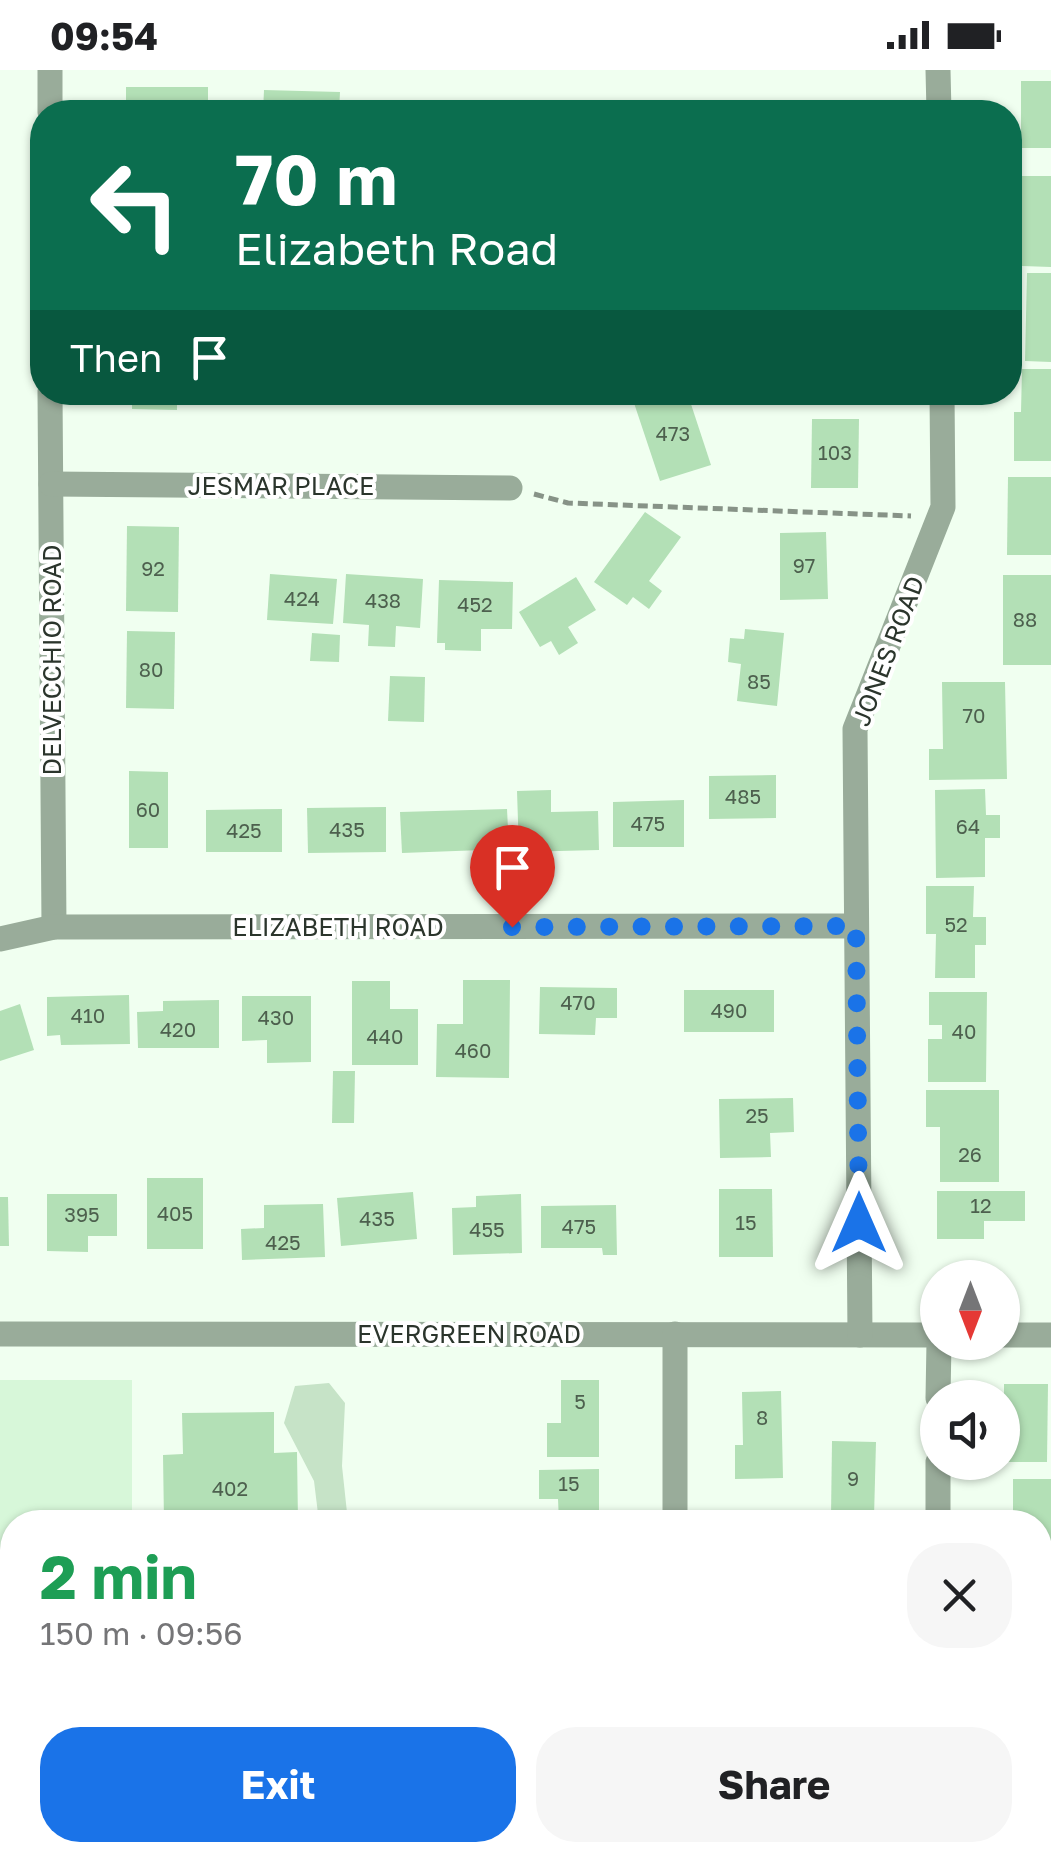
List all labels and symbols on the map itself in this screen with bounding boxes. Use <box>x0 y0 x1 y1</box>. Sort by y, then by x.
house number: 473 <box>656 421 690 445</box>
house number: 103 <box>818 440 852 464</box>
street label: JESMAR PLACE <box>188 470 374 501</box>
street label: DELVECCHIO ROAD <box>36 544 67 776</box>
house number: 97 <box>793 553 815 577</box>
house number: 92 <box>141 556 165 580</box>
street label: JONES ROAD <box>845 571 930 730</box>
house number: 424 <box>284 586 320 610</box>
house number: 438 <box>365 588 401 612</box>
house number: 452 <box>457 592 493 616</box>
house number: 88 <box>1013 607 1037 631</box>
house number: 80 <box>139 657 163 681</box>
house number: 85 <box>747 669 771 693</box>
house number: 70 <box>963 703 986 727</box>
house number: 485 <box>725 784 761 808</box>
house number: 60 <box>136 797 160 821</box>
house number: 475 <box>631 811 665 835</box>
house number: 64 <box>956 814 980 838</box>
house number: 435 <box>329 817 365 841</box>
house number: 425 <box>226 818 262 842</box>
pin <box>470 825 555 928</box>
street label: ELIZABETH ROAD <box>232 911 444 942</box>
house number: 52 <box>944 912 968 936</box>
house number: 470 <box>560 990 596 1014</box>
house number: 490 <box>711 998 747 1022</box>
house number: 410 <box>71 1003 105 1027</box>
house number: 430 <box>258 1005 294 1029</box>
house number: 420 <box>160 1017 196 1041</box>
house number: 40 <box>952 1019 976 1043</box>
house number: 440 <box>367 1024 403 1048</box>
house number: 460 <box>455 1038 491 1062</box>
house number: 25 <box>745 1103 769 1127</box>
house number: 26 <box>958 1142 982 1166</box>
position arrow <box>807 1171 911 1275</box>
house number: 12 <box>970 1193 992 1217</box>
house number: 405 <box>157 1201 193 1225</box>
house number: 395 <box>64 1202 100 1226</box>
house number: 435 <box>359 1206 395 1230</box>
house number: 15 <box>735 1210 757 1234</box>
house number: 475 <box>562 1214 596 1238</box>
house number: 455 <box>469 1217 505 1241</box>
house number: 425 <box>265 1230 301 1254</box>
north arrow <box>920 1260 1020 1360</box>
street label: EVERGREEN ROAD <box>357 1318 581 1349</box>
house number: 5 <box>574 1389 586 1413</box>
house number: 8 <box>756 1405 768 1429</box>
house number: 9 <box>847 1466 859 1490</box>
house number: 15 <box>558 1471 580 1495</box>
house number: 402 <box>212 1476 248 1500</box>

